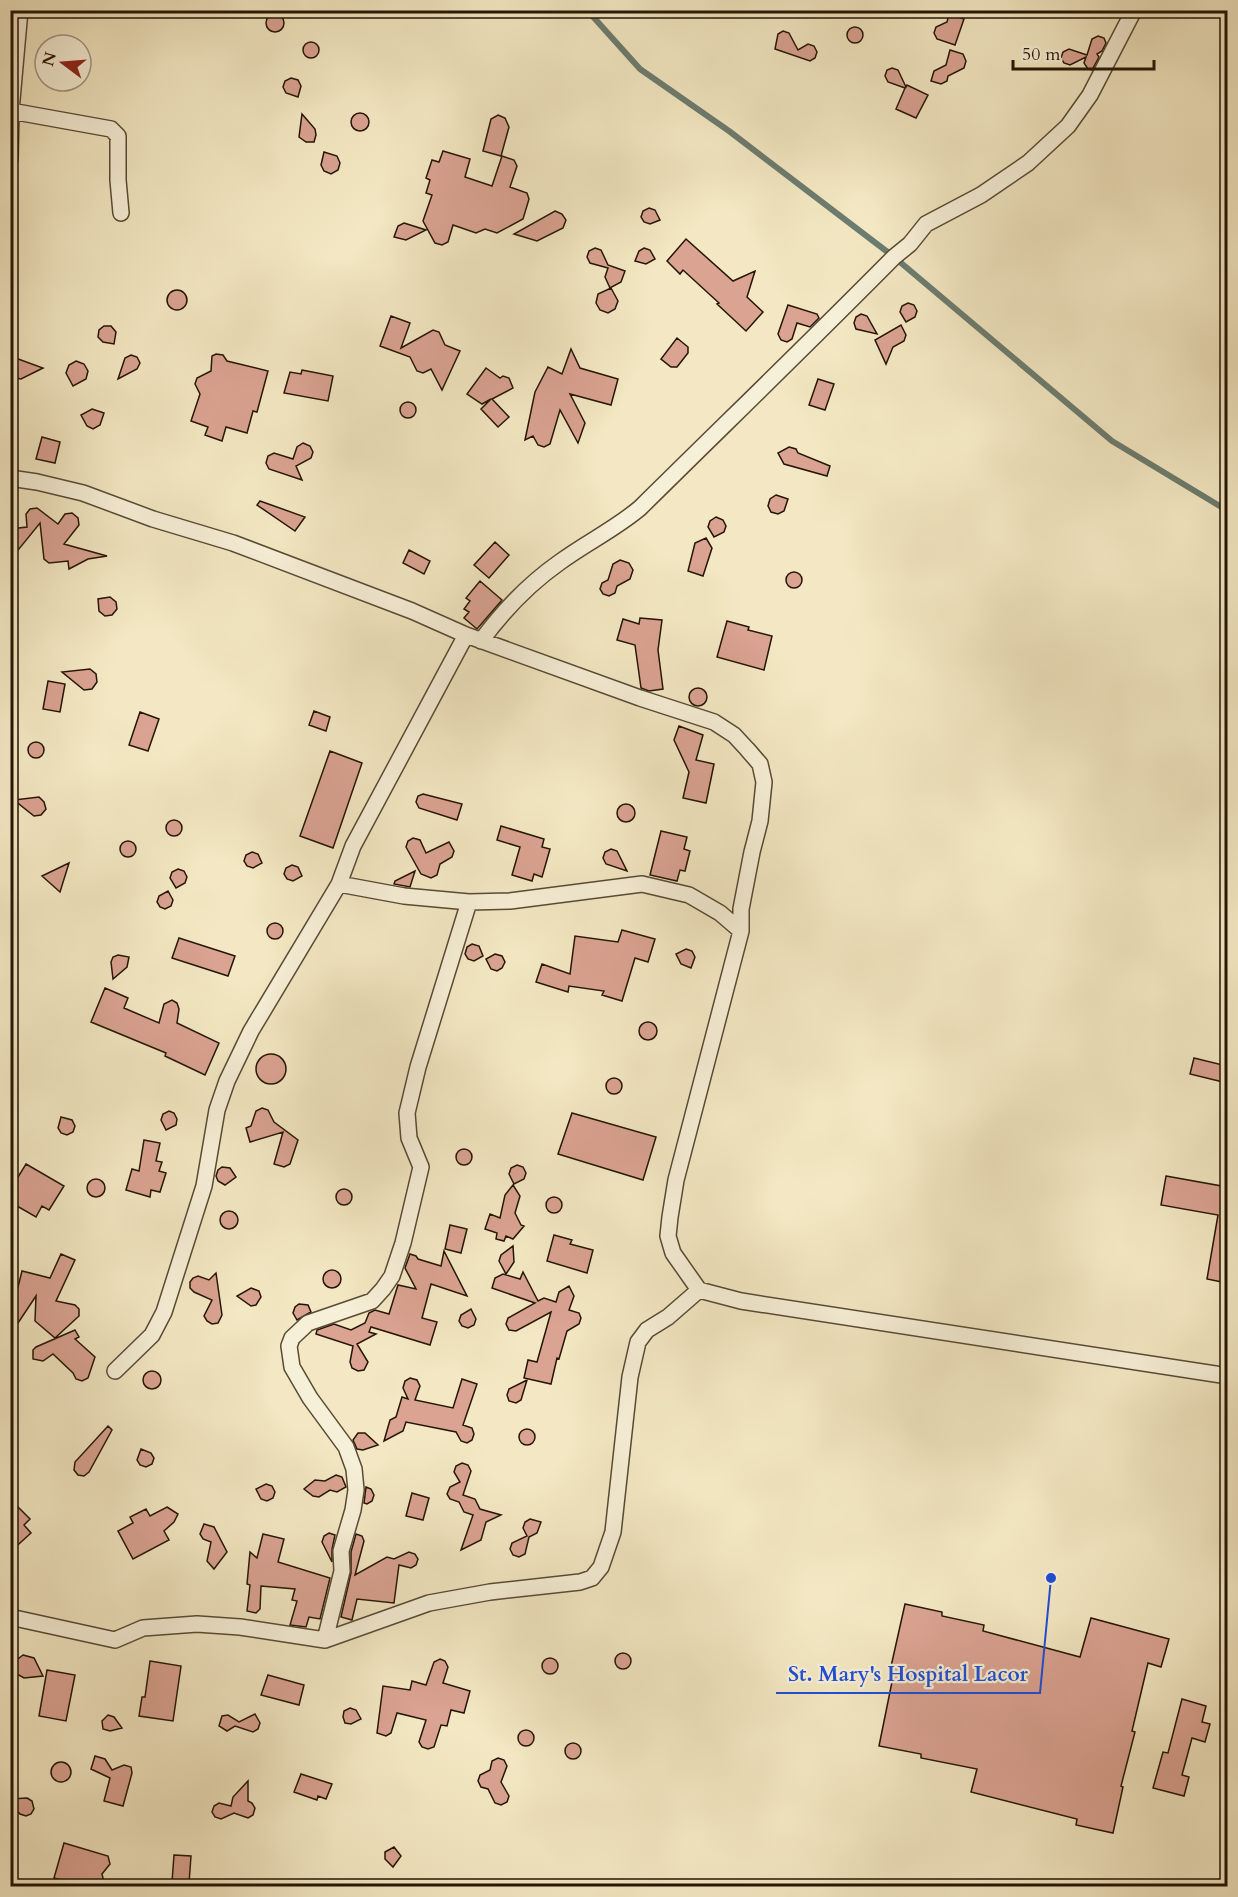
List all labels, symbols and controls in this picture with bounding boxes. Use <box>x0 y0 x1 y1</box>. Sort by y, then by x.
north arrow <box>33 33 93 93</box>
scale bar <box>1013 33 1154 71</box>
text: 50 m <box>1022 42 1061 67</box>
text: N <box>37 49 62 69</box>
callout: St. Mary's Hospital Lacor <box>776 1654 1040 1693</box>
text: St. Mary's Hospital Lacor <box>788 1660 1029 1689</box>

